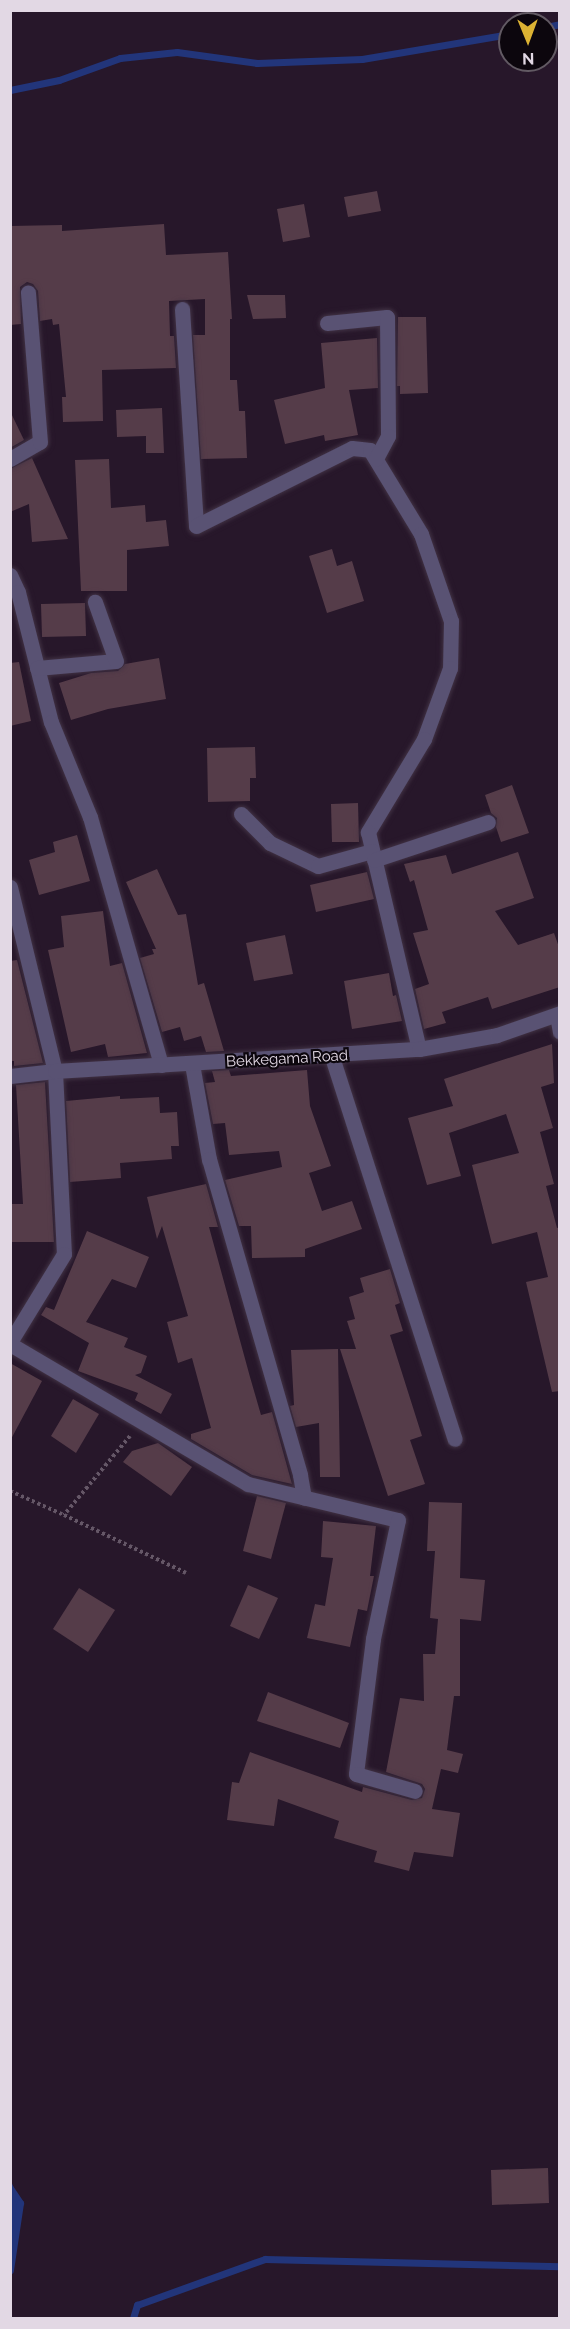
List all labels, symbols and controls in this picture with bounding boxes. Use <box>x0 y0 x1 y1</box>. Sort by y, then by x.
north arrow <box>498 12 558 72</box>
text: N <box>522 49 535 68</box>
street label: Bekkegama Road <box>225 1047 349 1071</box>

